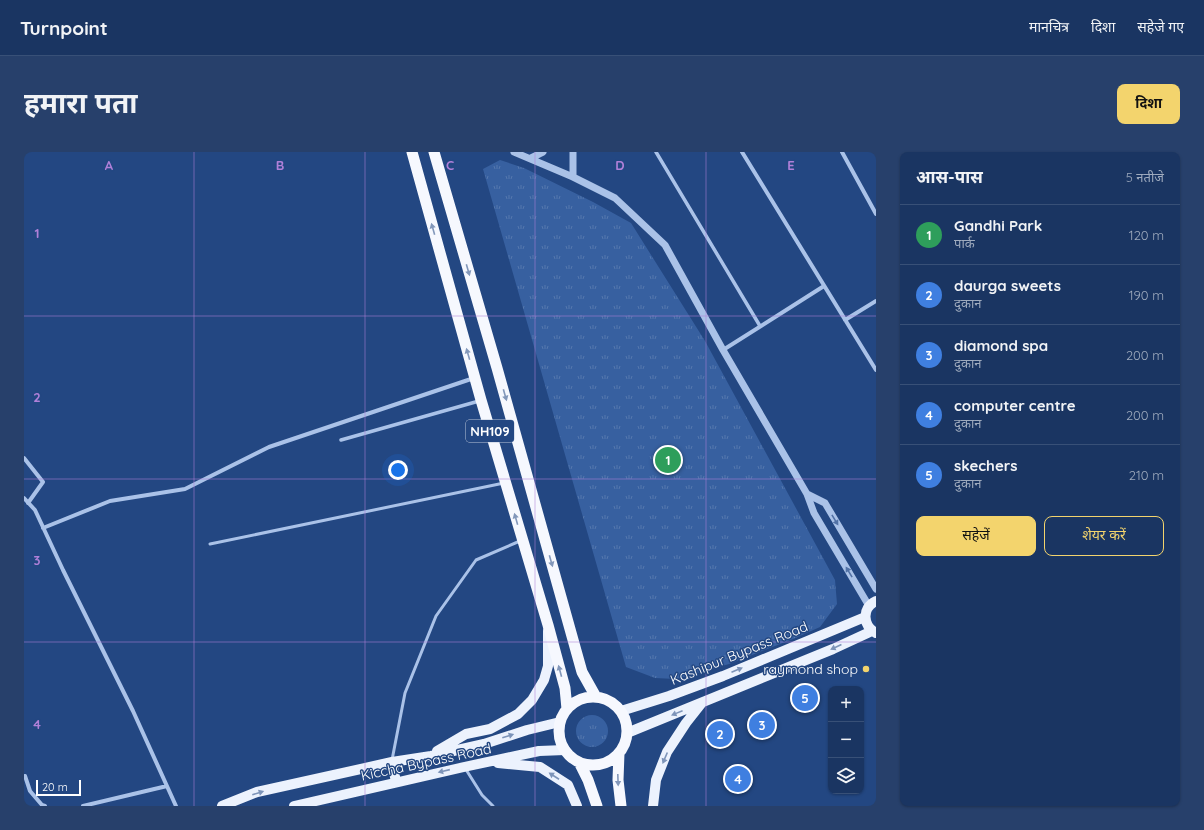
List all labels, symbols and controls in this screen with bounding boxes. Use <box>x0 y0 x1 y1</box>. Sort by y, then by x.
text: Turnpoint <box>20 16 108 40</box>
text: मानचित्र <box>1029 18 1069 36</box>
text: दिशा <box>1091 18 1115 36</box>
text: सहेजे गए <box>1137 18 1184 36</box>
button: दिशा <box>1117 84 1180 124</box>
text: हमारा पता <box>24 85 138 120</box>
text: A <box>105 157 114 173</box>
text: B <box>276 157 284 173</box>
text: C <box>446 157 454 173</box>
text: D <box>615 157 625 173</box>
text: E <box>787 157 795 173</box>
text: आस-पास <box>916 166 983 187</box>
text: 5 नतीजे <box>1126 169 1164 185</box>
text: Gandhi Park <box>954 216 1042 235</box>
one-way arrow <box>430 223 436 235</box>
text: 1 <box>34 225 40 241</box>
text: 1 <box>926 227 932 243</box>
text: 120 m <box>1129 227 1164 243</box>
text: पार्क <box>954 235 975 251</box>
one-way arrow <box>465 264 471 276</box>
text: daurga sweets <box>954 276 1061 295</box>
text: 2 <box>925 287 933 303</box>
text: 190 m <box>1129 287 1164 303</box>
text: दुकान <box>954 295 981 311</box>
text: diamond spa <box>954 336 1048 355</box>
text: 3 <box>926 347 932 363</box>
text: 200 m <box>1126 347 1164 363</box>
one-way arrow <box>465 348 471 360</box>
text: दुकान <box>954 355 981 371</box>
text: 2 <box>33 389 41 405</box>
one-way arrow <box>502 389 508 401</box>
text: computer centre <box>954 396 1076 415</box>
text: 4 <box>925 407 933 423</box>
text: 200 m <box>1126 407 1164 423</box>
text: दुकान <box>954 415 981 431</box>
road number: NH109 <box>466 420 514 442</box>
pin: 1 <box>655 445 681 475</box>
text: skechers <box>954 456 1017 475</box>
your location <box>388 460 408 480</box>
text: 5 <box>925 467 933 483</box>
text: 210 m <box>1129 467 1164 483</box>
text: दुकान <box>954 475 981 491</box>
one-way arrow <box>513 513 519 525</box>
one-way arrow <box>831 514 838 526</box>
button: सहेजें <box>916 516 1036 556</box>
button: शेयर करें <box>1044 516 1164 556</box>
text: 3 <box>34 552 41 568</box>
one-way arrow <box>548 555 554 567</box>
one-way arrow <box>845 567 853 577</box>
street label: Kashipur Bypass Road <box>668 617 810 689</box>
one-way arrow <box>831 644 842 650</box>
place label: raymond shop <box>763 660 858 678</box>
marker: raymond shop <box>861 664 871 674</box>
one-way arrow <box>557 665 563 677</box>
one-way arrow <box>731 667 743 673</box>
pin: 5 <box>792 683 818 713</box>
map controls <box>828 686 864 794</box>
button: + <box>828 686 864 722</box>
one-way arrow <box>671 710 683 716</box>
pin: 3 <box>749 710 775 740</box>
text: 4 <box>33 716 41 732</box>
pin: 2 <box>707 719 733 749</box>
button: − <box>828 722 864 758</box>
one-way arrow <box>502 733 514 739</box>
street label: Kiccha Bypass Road <box>359 739 493 785</box>
one-way arrow <box>662 752 668 763</box>
button: layers <box>828 758 864 794</box>
pin: 4 <box>725 764 751 794</box>
one-way arrow <box>438 769 450 775</box>
one-way arrow <box>549 772 559 780</box>
one-way arrow <box>615 774 621 787</box>
scale bar <box>36 778 81 797</box>
text: 20 m <box>42 780 68 794</box>
one-way arrow <box>252 790 264 796</box>

